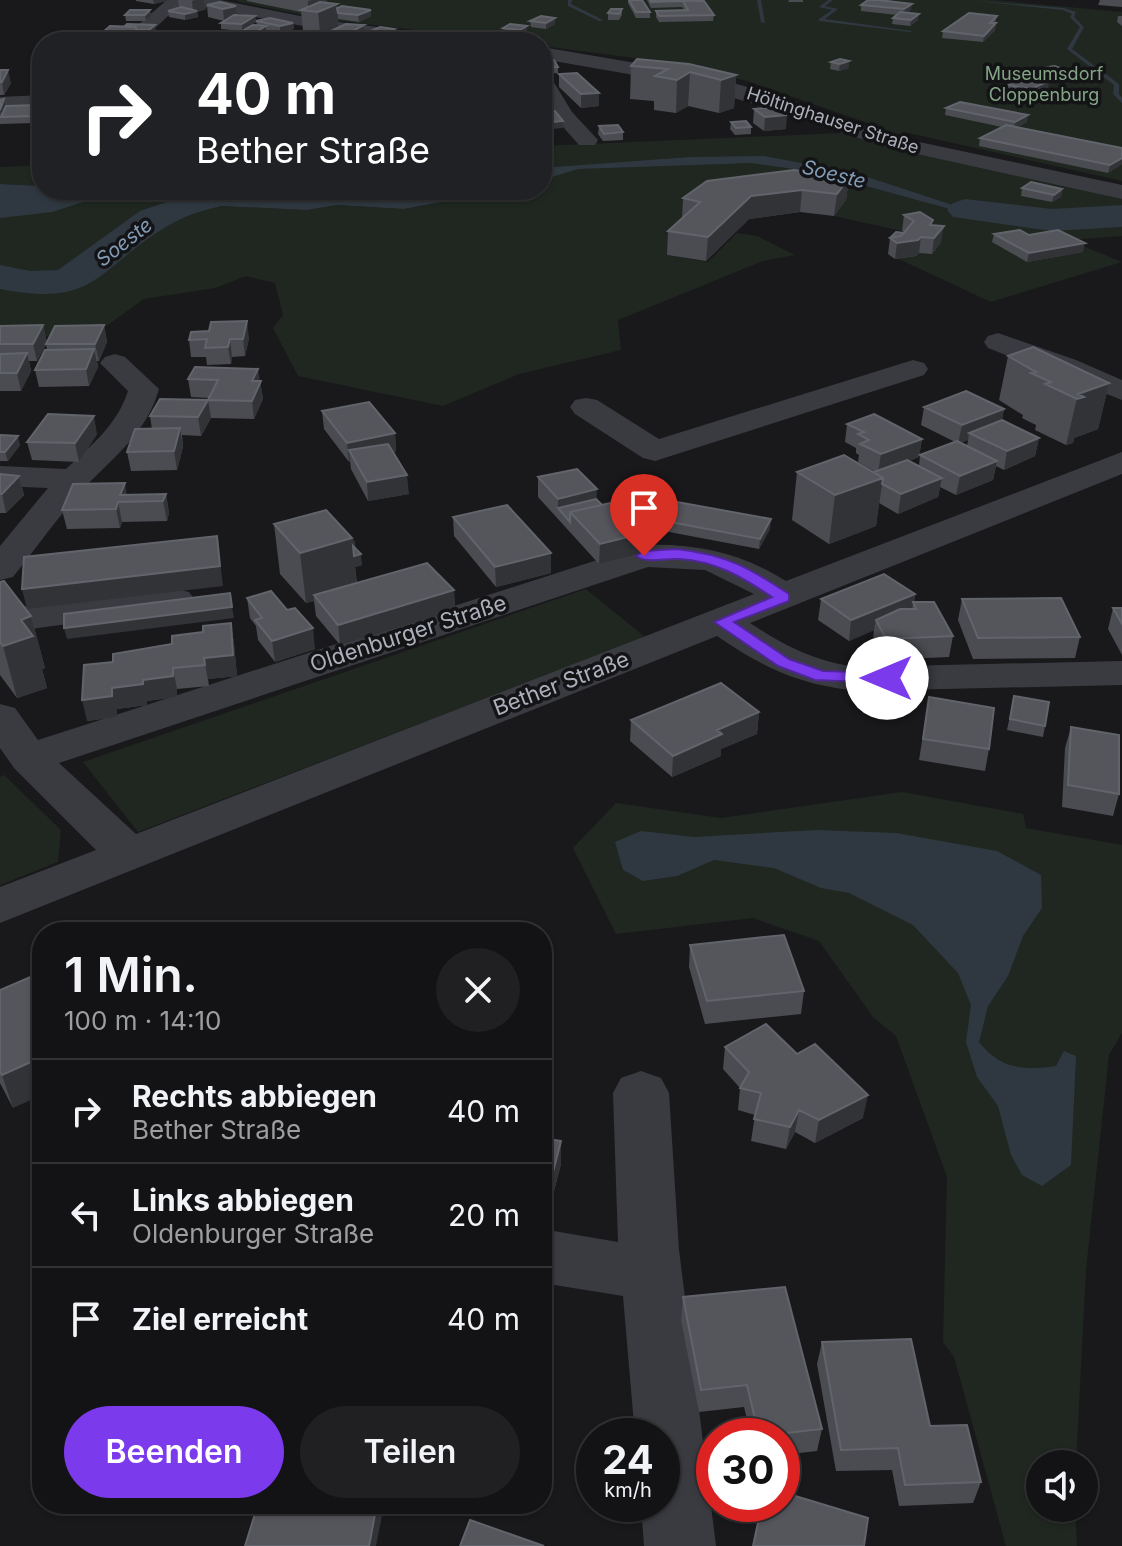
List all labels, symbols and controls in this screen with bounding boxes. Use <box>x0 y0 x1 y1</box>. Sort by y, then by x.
text: 40 m <box>196 60 336 128</box>
park label: Museumsdorf Cloppenburg <box>985 63 1104 105</box>
icon: right <box>64 64 168 168</box>
street label: Höltinghauser Straße <box>744 82 922 158</box>
text: Bether Straße <box>196 128 430 172</box>
water label: Soeste <box>800 155 868 193</box>
water label: Soeste <box>91 213 157 271</box>
pin <box>610 474 678 556</box>
icon: arrive <box>622 486 666 530</box>
street label: Oldenburger Straße <box>307 589 509 677</box>
position arrow <box>845 636 929 720</box>
street label: Bether Straße <box>490 645 632 721</box>
text: 1 Min. <box>64 945 198 1004</box>
button: close <box>436 948 520 1032</box>
text: 100 m · 14:10 <box>64 1005 221 1036</box>
text: Rechts abbiegen <box>132 1078 377 1114</box>
icon: right <box>64 1089 108 1133</box>
text: 40 m <box>447 1093 520 1129</box>
text: Bether Straße <box>132 1114 301 1145</box>
text: Links abbiegen <box>132 1182 354 1218</box>
icon: left <box>64 1193 108 1237</box>
text: 20 m <box>448 1197 520 1233</box>
text: Oldenburger Straße <box>132 1218 374 1249</box>
icon: arrive <box>64 1297 108 1341</box>
text: Ziel erreicht <box>132 1301 308 1337</box>
text: 40 m <box>447 1301 520 1337</box>
button: Beenden <box>64 1406 284 1498</box>
button: Teilen <box>300 1406 520 1498</box>
speed limit sign: 30 <box>696 1418 800 1522</box>
text: 24 <box>602 1435 654 1484</box>
map controls <box>1026 1450 1098 1522</box>
button: sound <box>1026 1450 1098 1522</box>
text: km/h <box>604 1478 652 1502</box>

